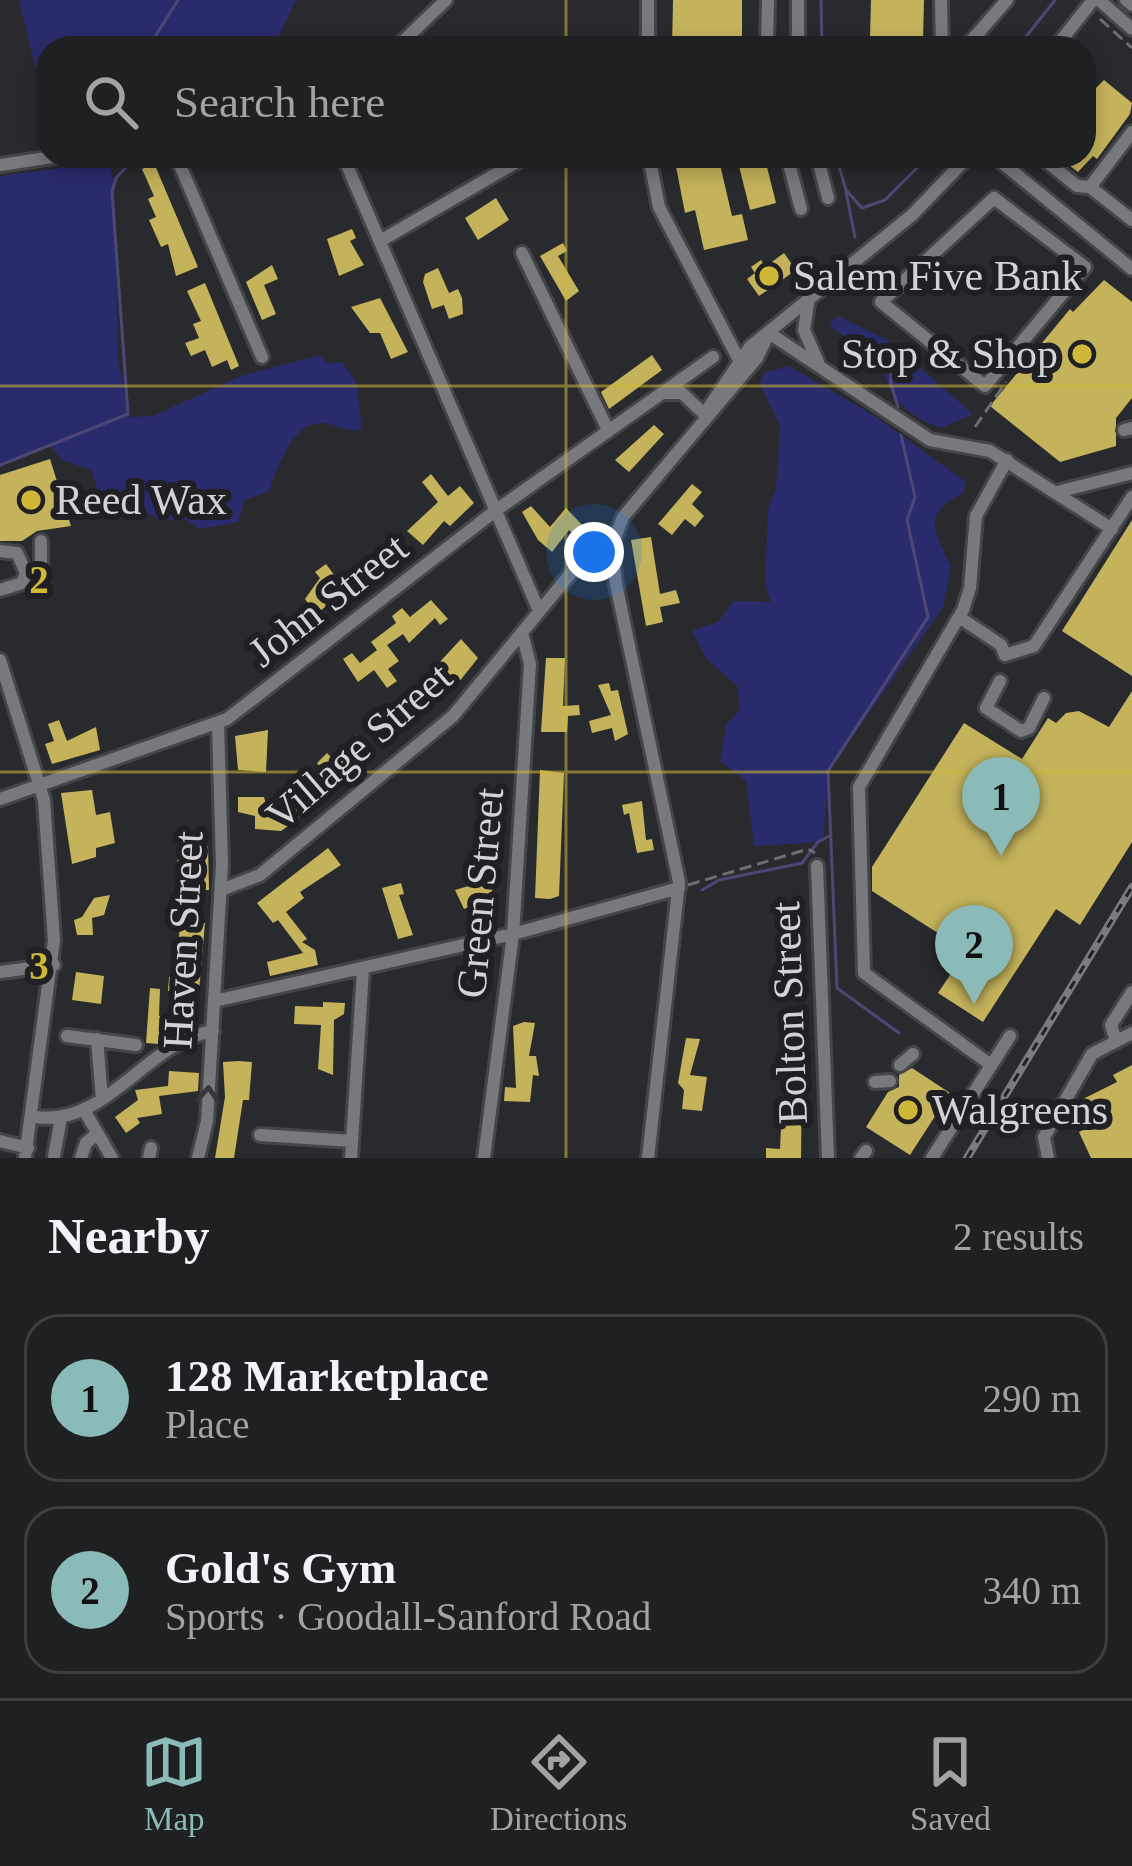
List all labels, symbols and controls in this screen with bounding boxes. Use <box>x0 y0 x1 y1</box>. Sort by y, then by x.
search box <box>36 36 1096 168</box>
icon: search <box>78 69 144 135</box>
text: Search here <box>174 77 385 127</box>
place label: Salem Five Bank <box>793 253 1082 299</box>
marker: Salem Five Bank <box>756 263 782 289</box>
place label: Stop & Shop <box>841 331 1058 377</box>
marker: Stop & Shop <box>1069 341 1095 367</box>
place label: Reed Wax <box>55 477 227 523</box>
marker: Reed Wax <box>18 487 44 513</box>
your location <box>564 522 624 582</box>
street label: John Street <box>240 524 416 676</box>
text: 2 <box>29 558 49 601</box>
street label: Village Street <box>257 653 461 839</box>
pin: 1 <box>962 757 1040 856</box>
street label: Green Street <box>448 786 512 1000</box>
street label: Haven Street <box>154 830 212 1050</box>
street label: Bolton Street <box>762 901 816 1125</box>
pin: 2 <box>935 905 1013 1004</box>
text: 3 <box>29 944 49 987</box>
one-way arrow <box>195 1085 221 1104</box>
place label: Walgreens <box>932 1087 1108 1133</box>
marker: Walgreens <box>895 1097 921 1123</box>
text: Nearby <box>48 1208 209 1264</box>
text: 2 results <box>953 1215 1084 1258</box>
text: 128 Marketplace <box>165 1351 489 1401</box>
text: 1 <box>80 1377 100 1420</box>
text: 290 m <box>982 1377 1081 1420</box>
text: Place <box>165 1403 249 1446</box>
text: Gold's Gym <box>165 1543 396 1593</box>
text: 2 <box>80 1569 100 1612</box>
text: 340 m <box>982 1569 1081 1612</box>
text: Sports · Goodall-Sanford Road <box>165 1595 651 1638</box>
tab: Map <box>141 1729 207 1838</box>
tab: Directions <box>490 1729 627 1838</box>
tab: Saved <box>910 1729 991 1838</box>

